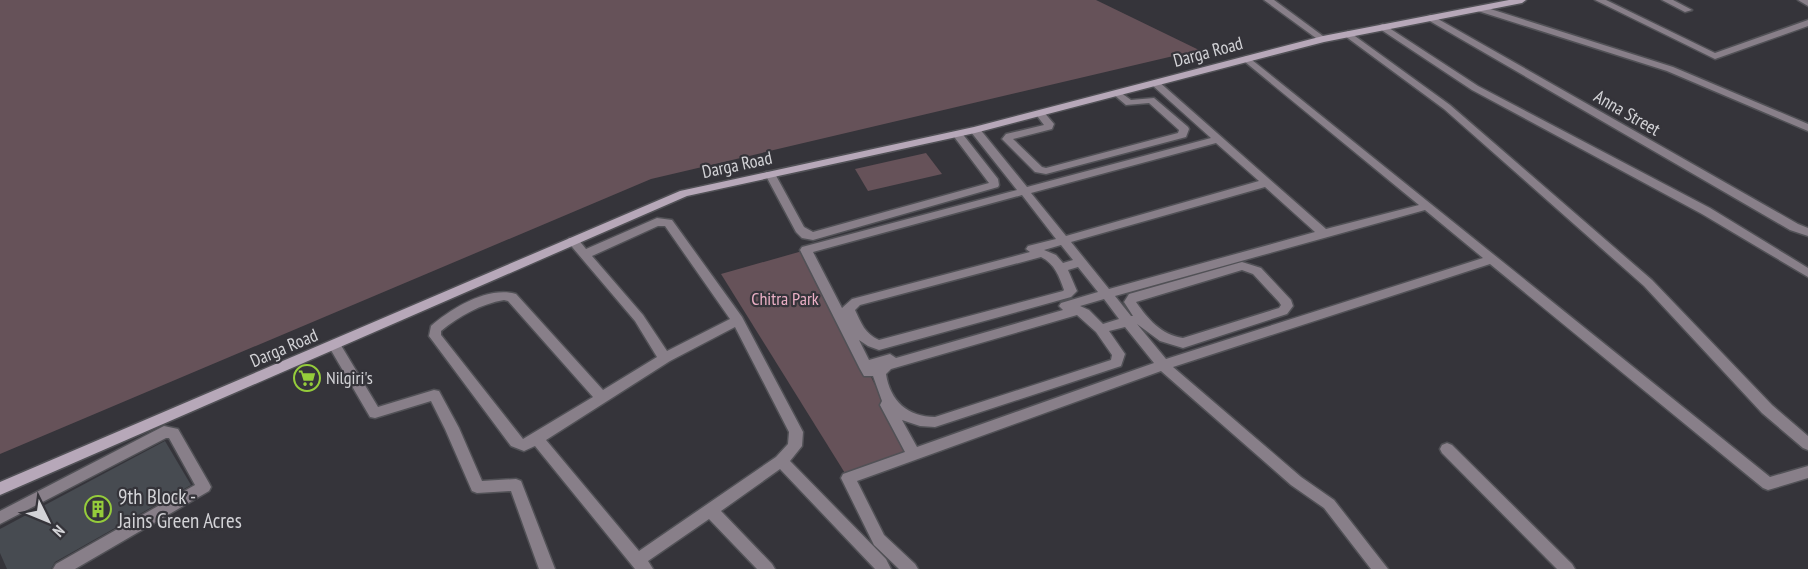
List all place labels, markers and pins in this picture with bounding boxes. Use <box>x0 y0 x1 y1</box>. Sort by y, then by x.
supermarket icon: Nilgiri's <box>292 363 322 393</box>
place label: Nilgiri's <box>326 366 373 389</box>
place label: 9th Block - Jains Green Acres <box>117 483 242 534</box>
building icon: 9th Block - Jains Green Acres <box>83 494 113 524</box>

